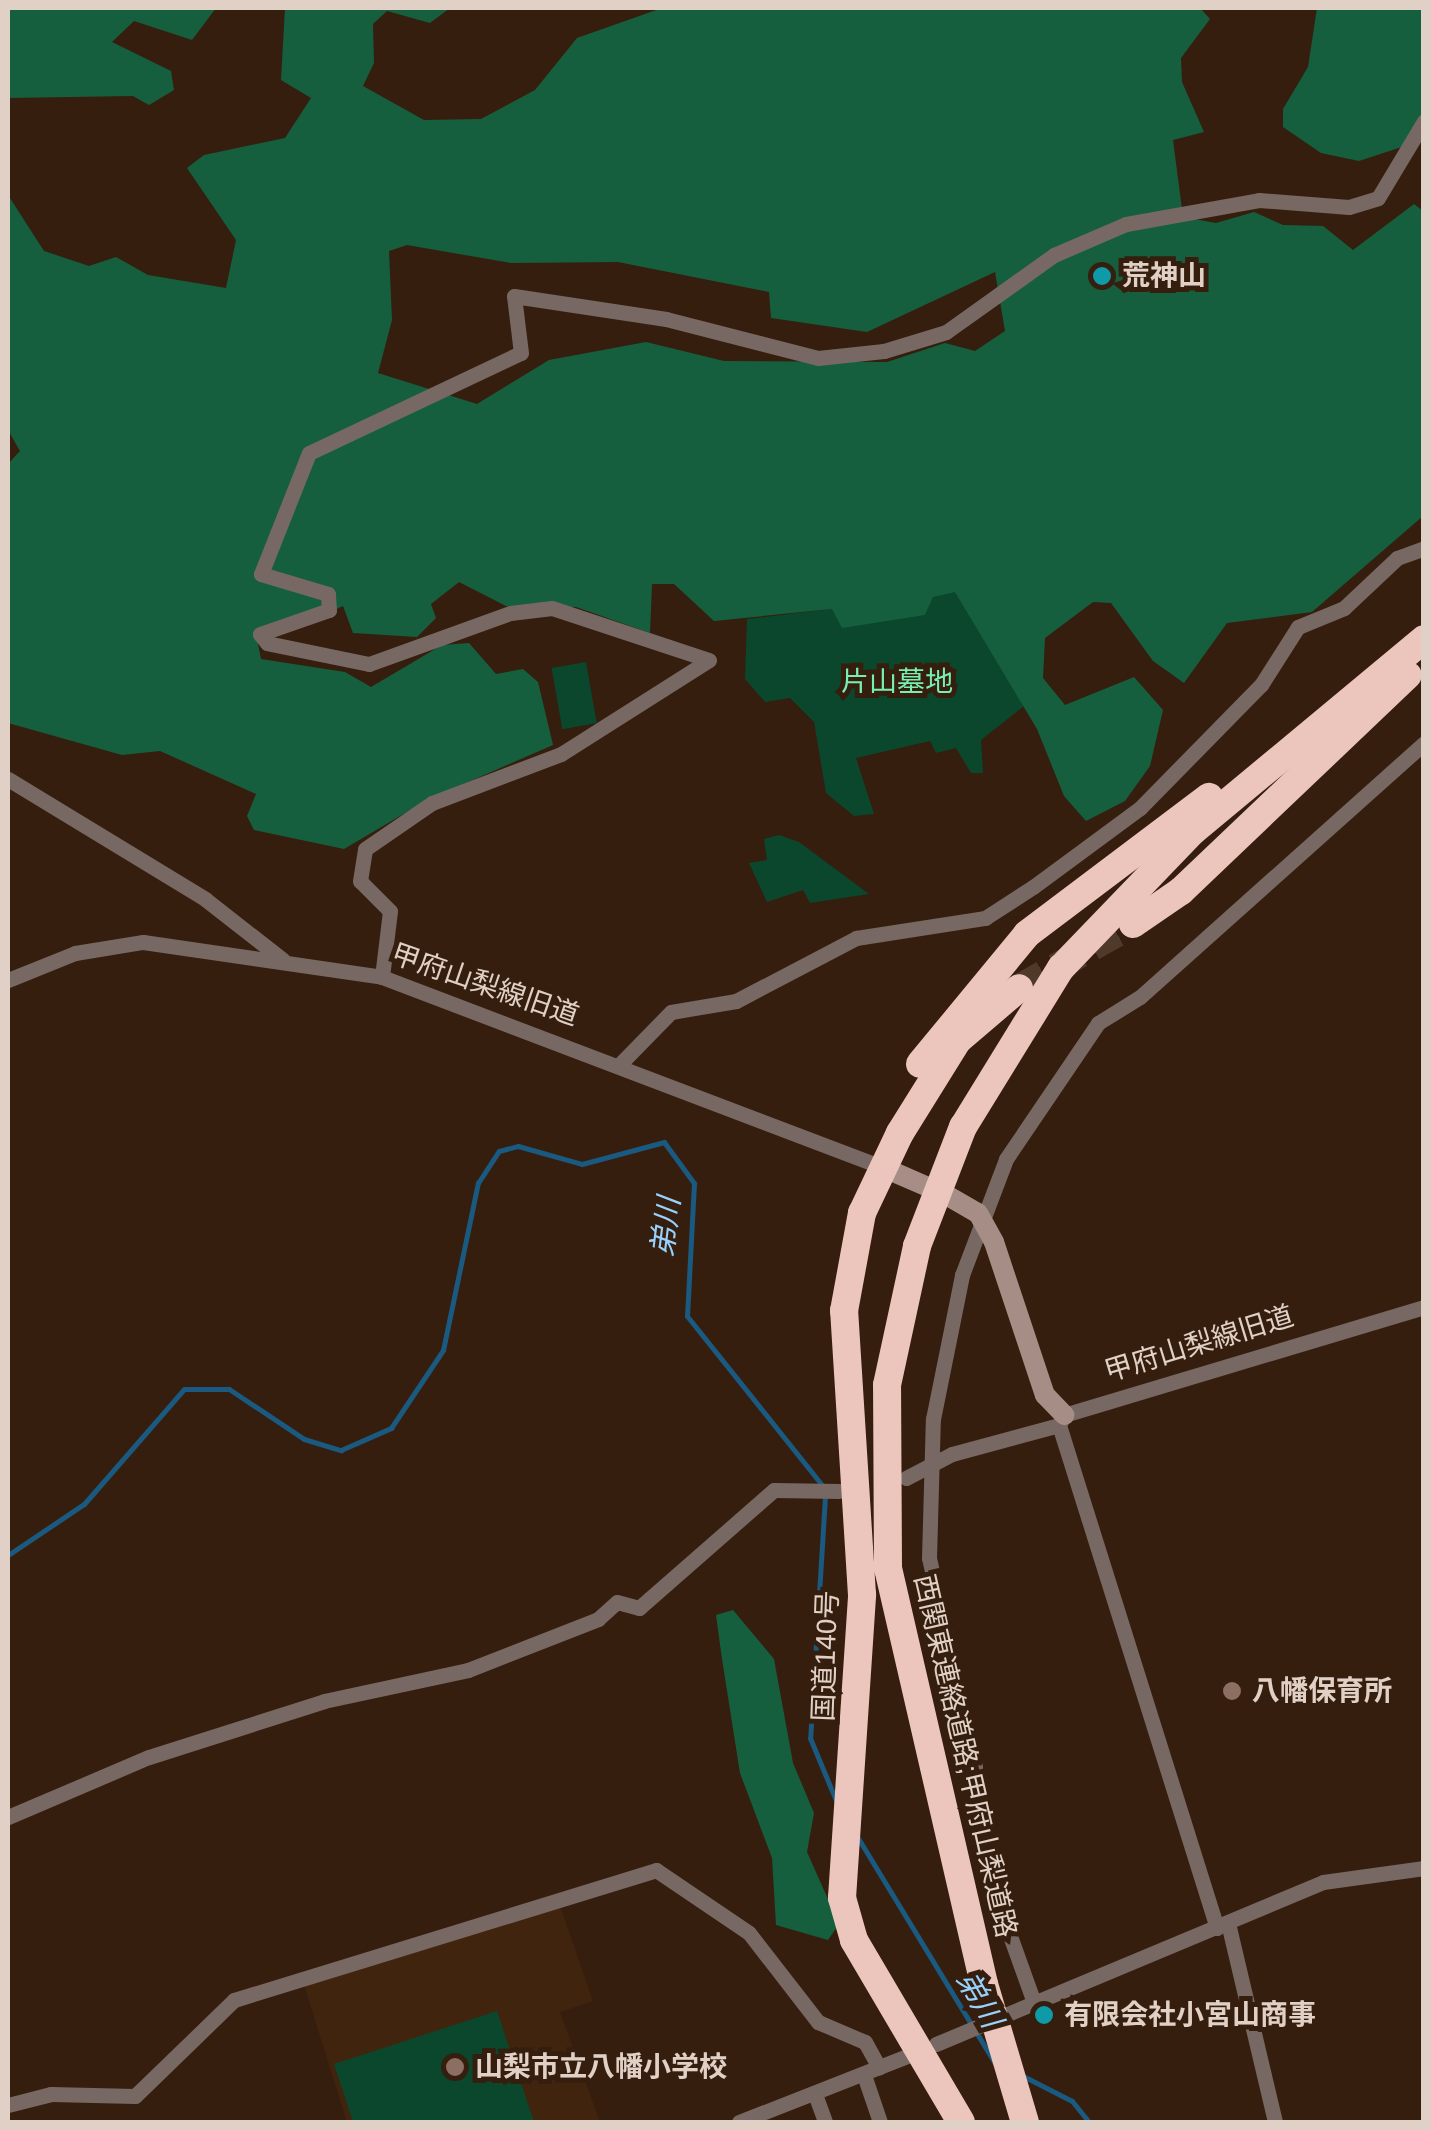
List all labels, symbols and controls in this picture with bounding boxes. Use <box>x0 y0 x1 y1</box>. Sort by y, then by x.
place label: 荒神山 <box>1122 259 1206 293</box>
marker: 荒神山 <box>1091 265 1113 287</box>
park label: 片山墓地 <box>841 665 953 699</box>
street label: 甲府山梨線旧道 <box>387 937 583 1033</box>
water label: 弟川 <box>644 1195 688 1259</box>
street label: 甲府山梨線旧道 <box>1100 1299 1298 1389</box>
street label: 西関東連絡道路;甲府山梨道路 <box>907 1571 1023 1941</box>
street label: 国道140号 <box>807 1590 845 1722</box>
place label: 八幡保育所 <box>1252 1674 1392 1708</box>
marker: 八幡保育所 <box>1221 1680 1243 1702</box>
water label: 弟川 <box>948 1964 1010 2034</box>
place label: 有限会社小宮山商事 <box>1064 1998 1316 2032</box>
marker: 有限会社小宮山商事 <box>1033 2004 1055 2026</box>
place label: 山梨市立八幡小学校 <box>475 2050 727 2084</box>
marker: 山梨市立八幡小学校 <box>444 2056 466 2078</box>

